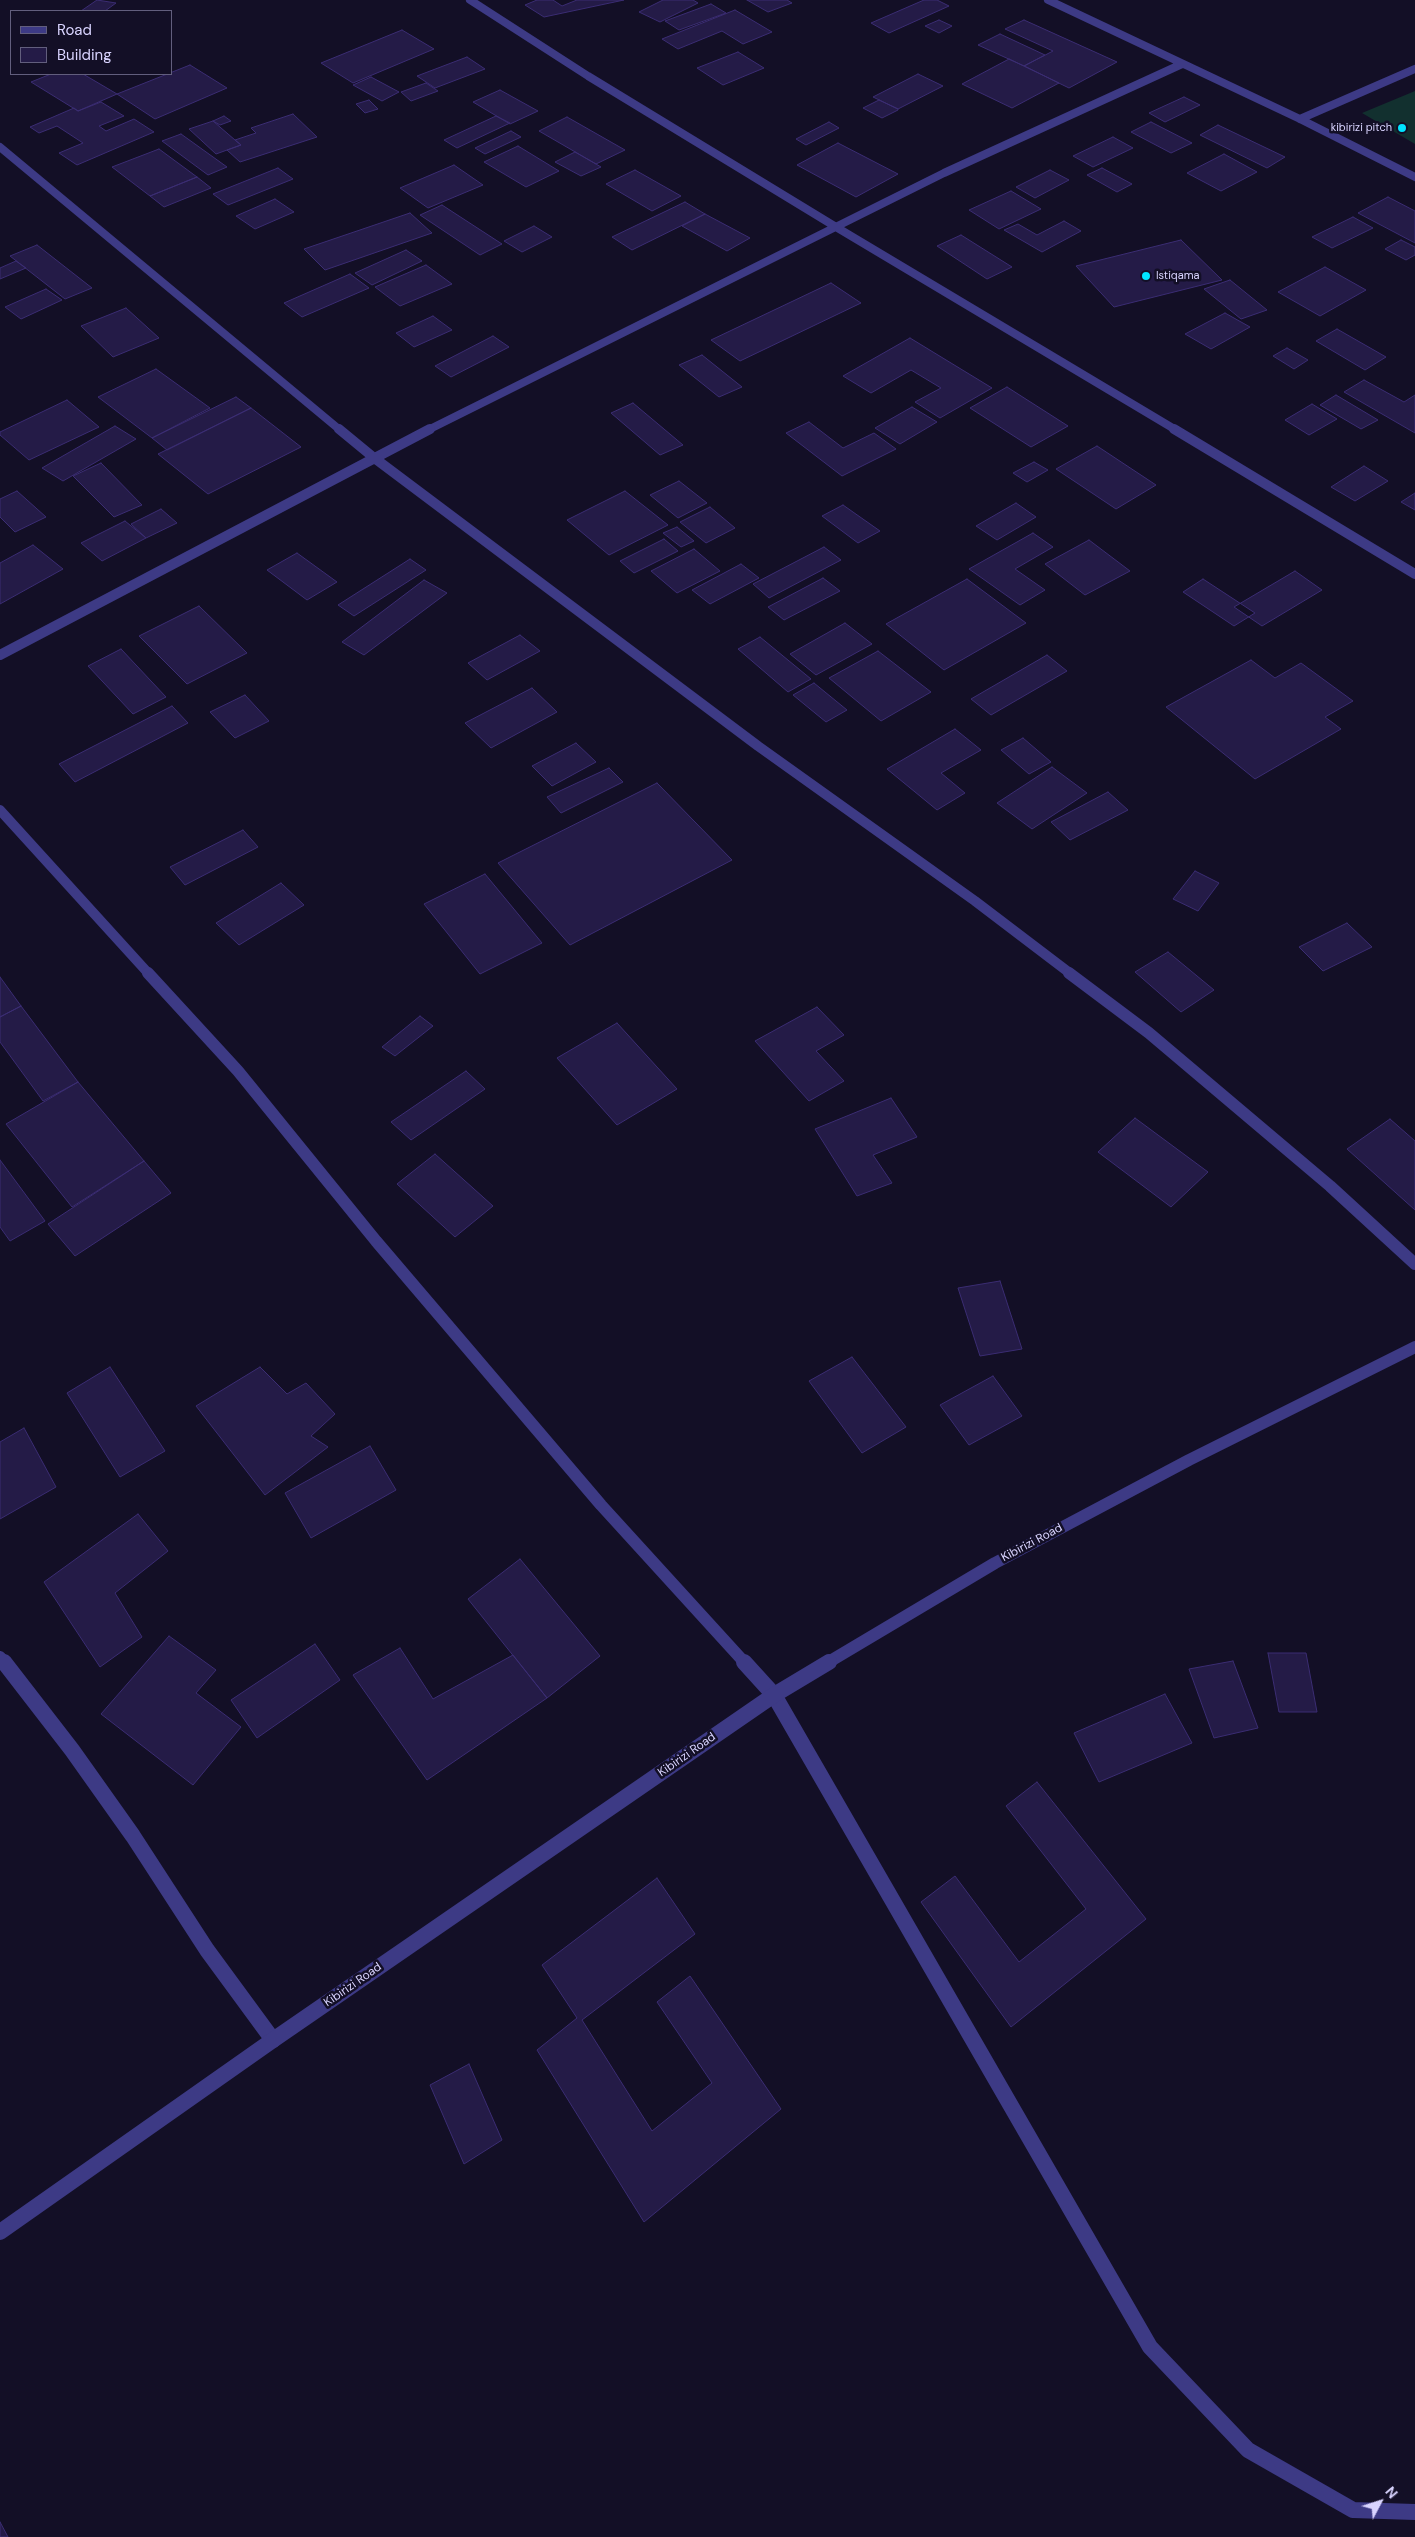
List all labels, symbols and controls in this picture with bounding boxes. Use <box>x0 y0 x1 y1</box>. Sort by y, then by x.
legend <box>10 10 172 75</box>
text: Road <box>57 20 92 40</box>
text: Building <box>57 45 112 65</box>
place label: kibirizi pitch <box>1331 121 1392 135</box>
marker: kibirizi pitch <box>1396 122 1408 134</box>
place label: Istiqama <box>1156 269 1199 283</box>
marker: Istiqama <box>1140 270 1152 282</box>
street label: Kibirizi Road <box>999 1521 1065 1565</box>
street label: Kibirizi Road <box>655 1730 719 1780</box>
street label: Kibirizi Road <box>321 1960 385 2010</box>
north arrow <box>1355 2477 1405 2527</box>
text: N <box>1381 2483 1402 2502</box>

